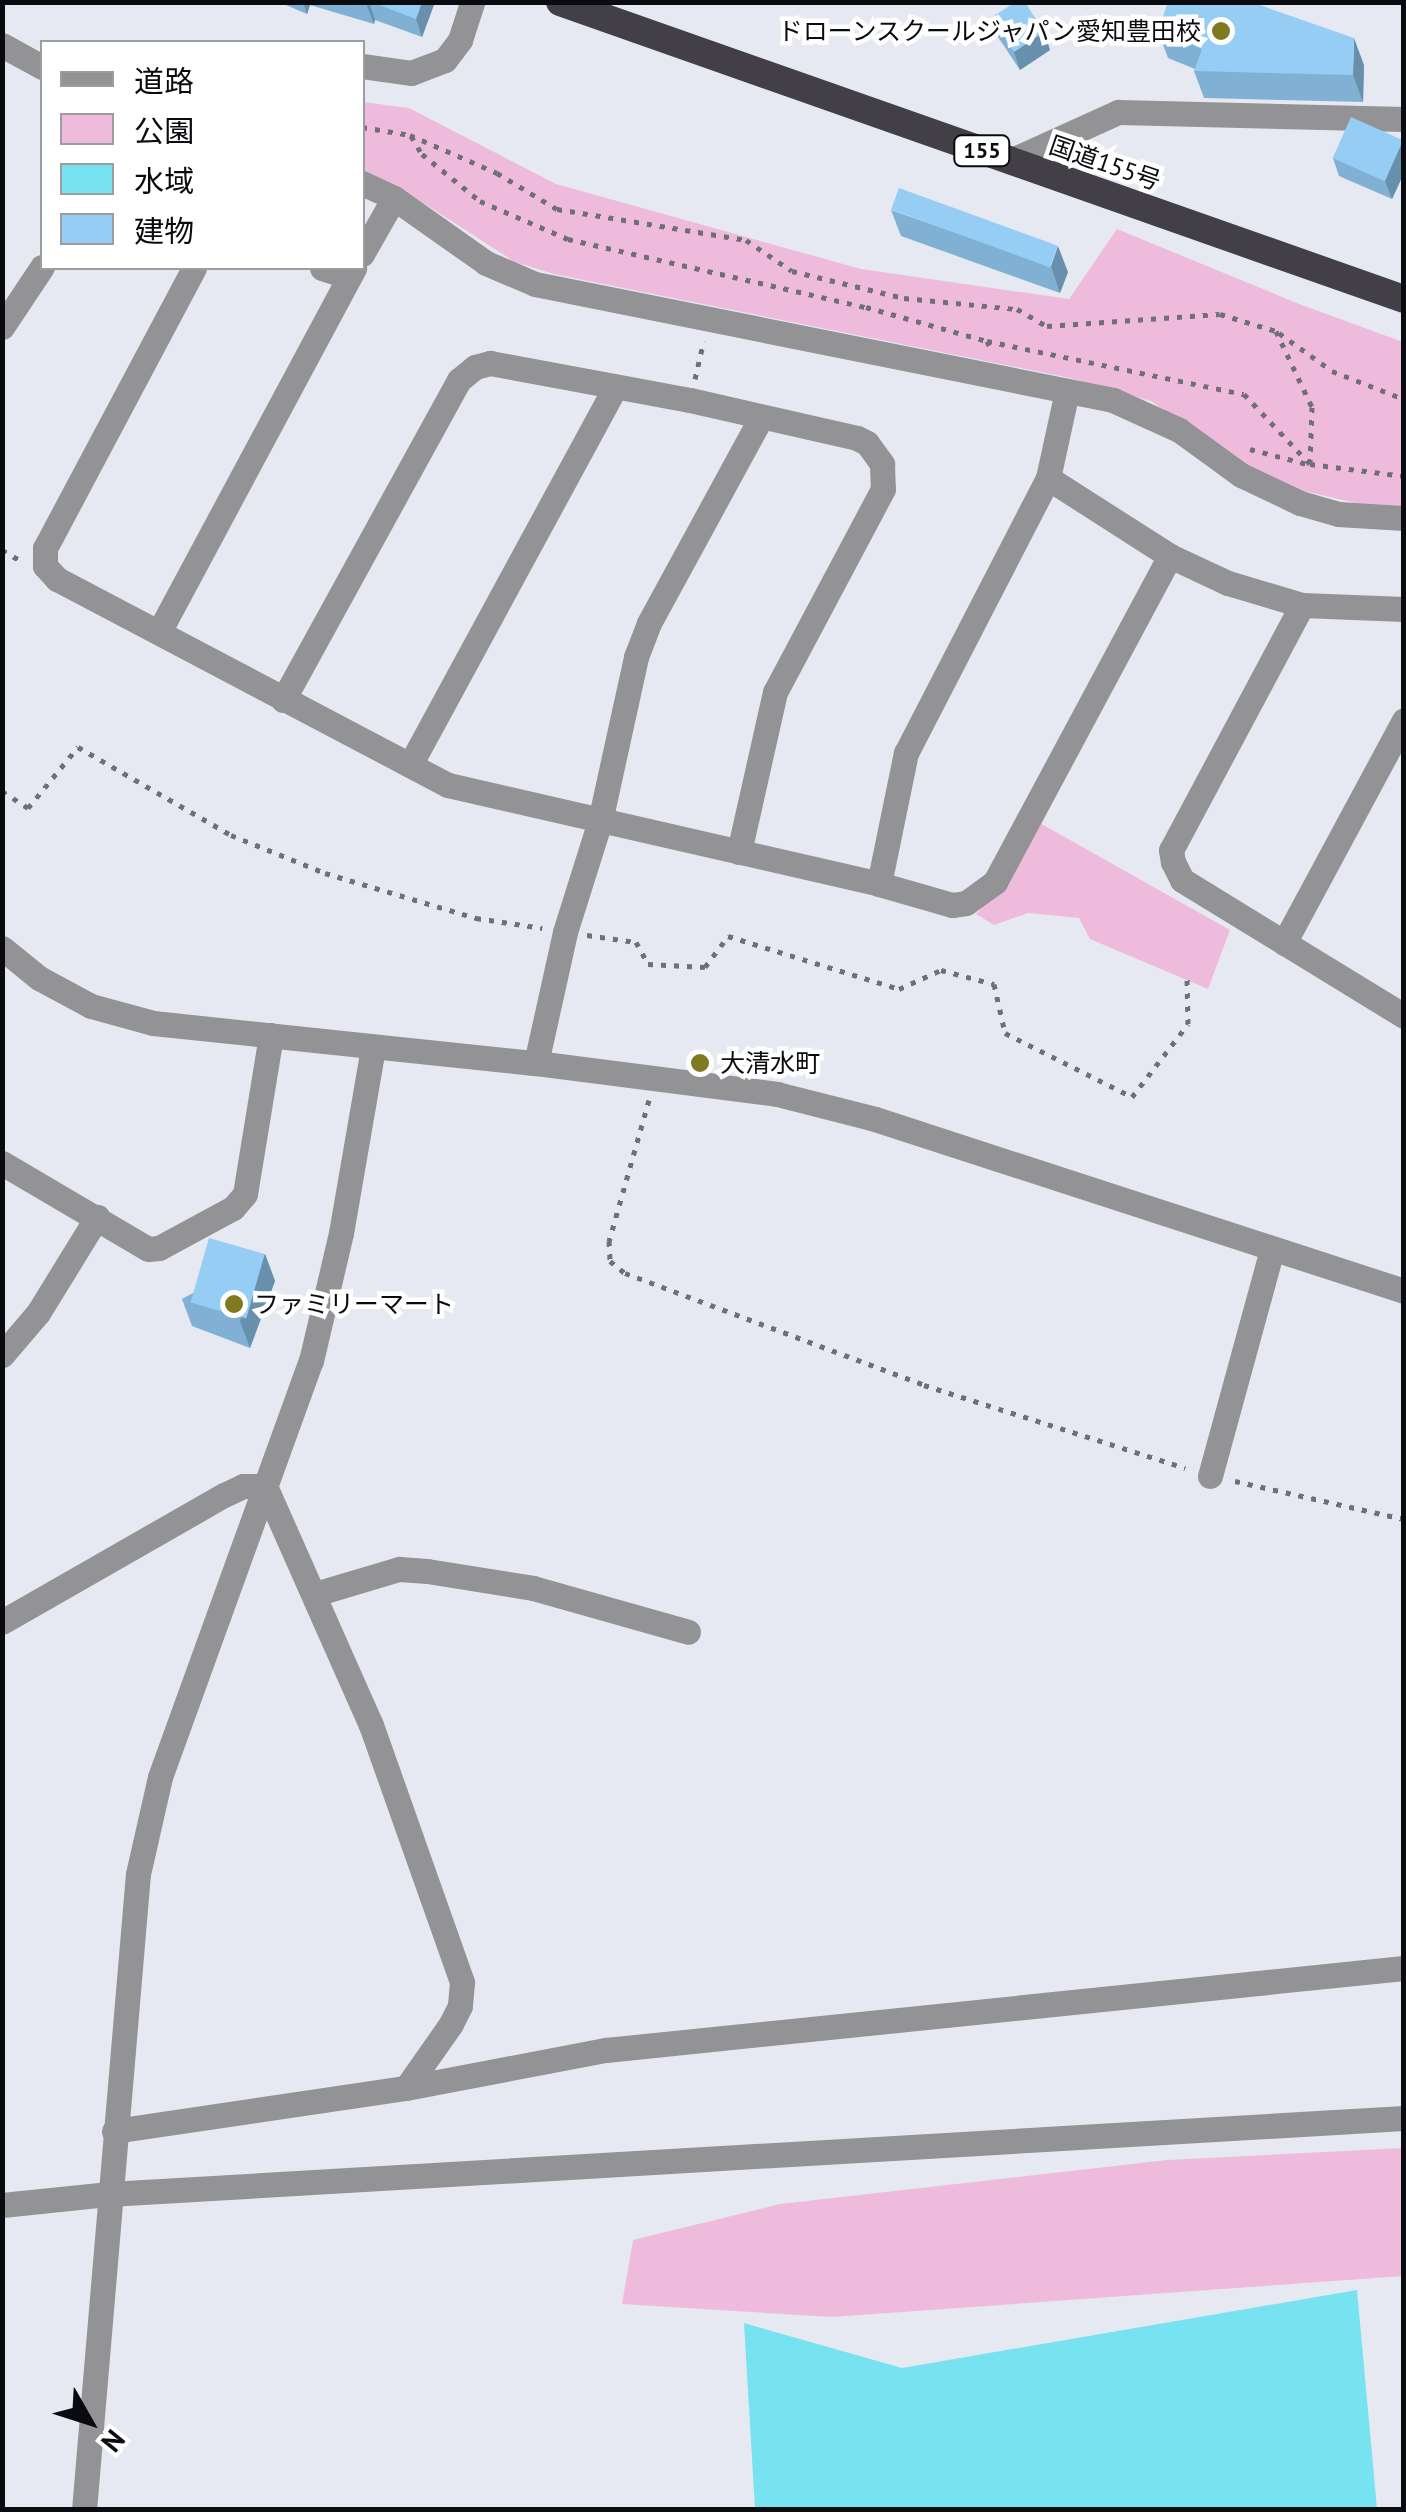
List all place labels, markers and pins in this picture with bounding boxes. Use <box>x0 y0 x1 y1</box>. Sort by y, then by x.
place label: ドローンスクールジャパン愛知豊田校 <box>776 16 1201 46</box>
marker: ドローンスクールジャパン愛知豊田校 <box>1210 20 1232 42</box>
place label: 大清水町 <box>720 1048 820 1078</box>
marker: 大清水町 <box>689 1052 711 1074</box>
place label: ファミリーマート <box>254 1289 454 1319</box>
marker: ファミリーマート <box>223 1293 245 1315</box>

